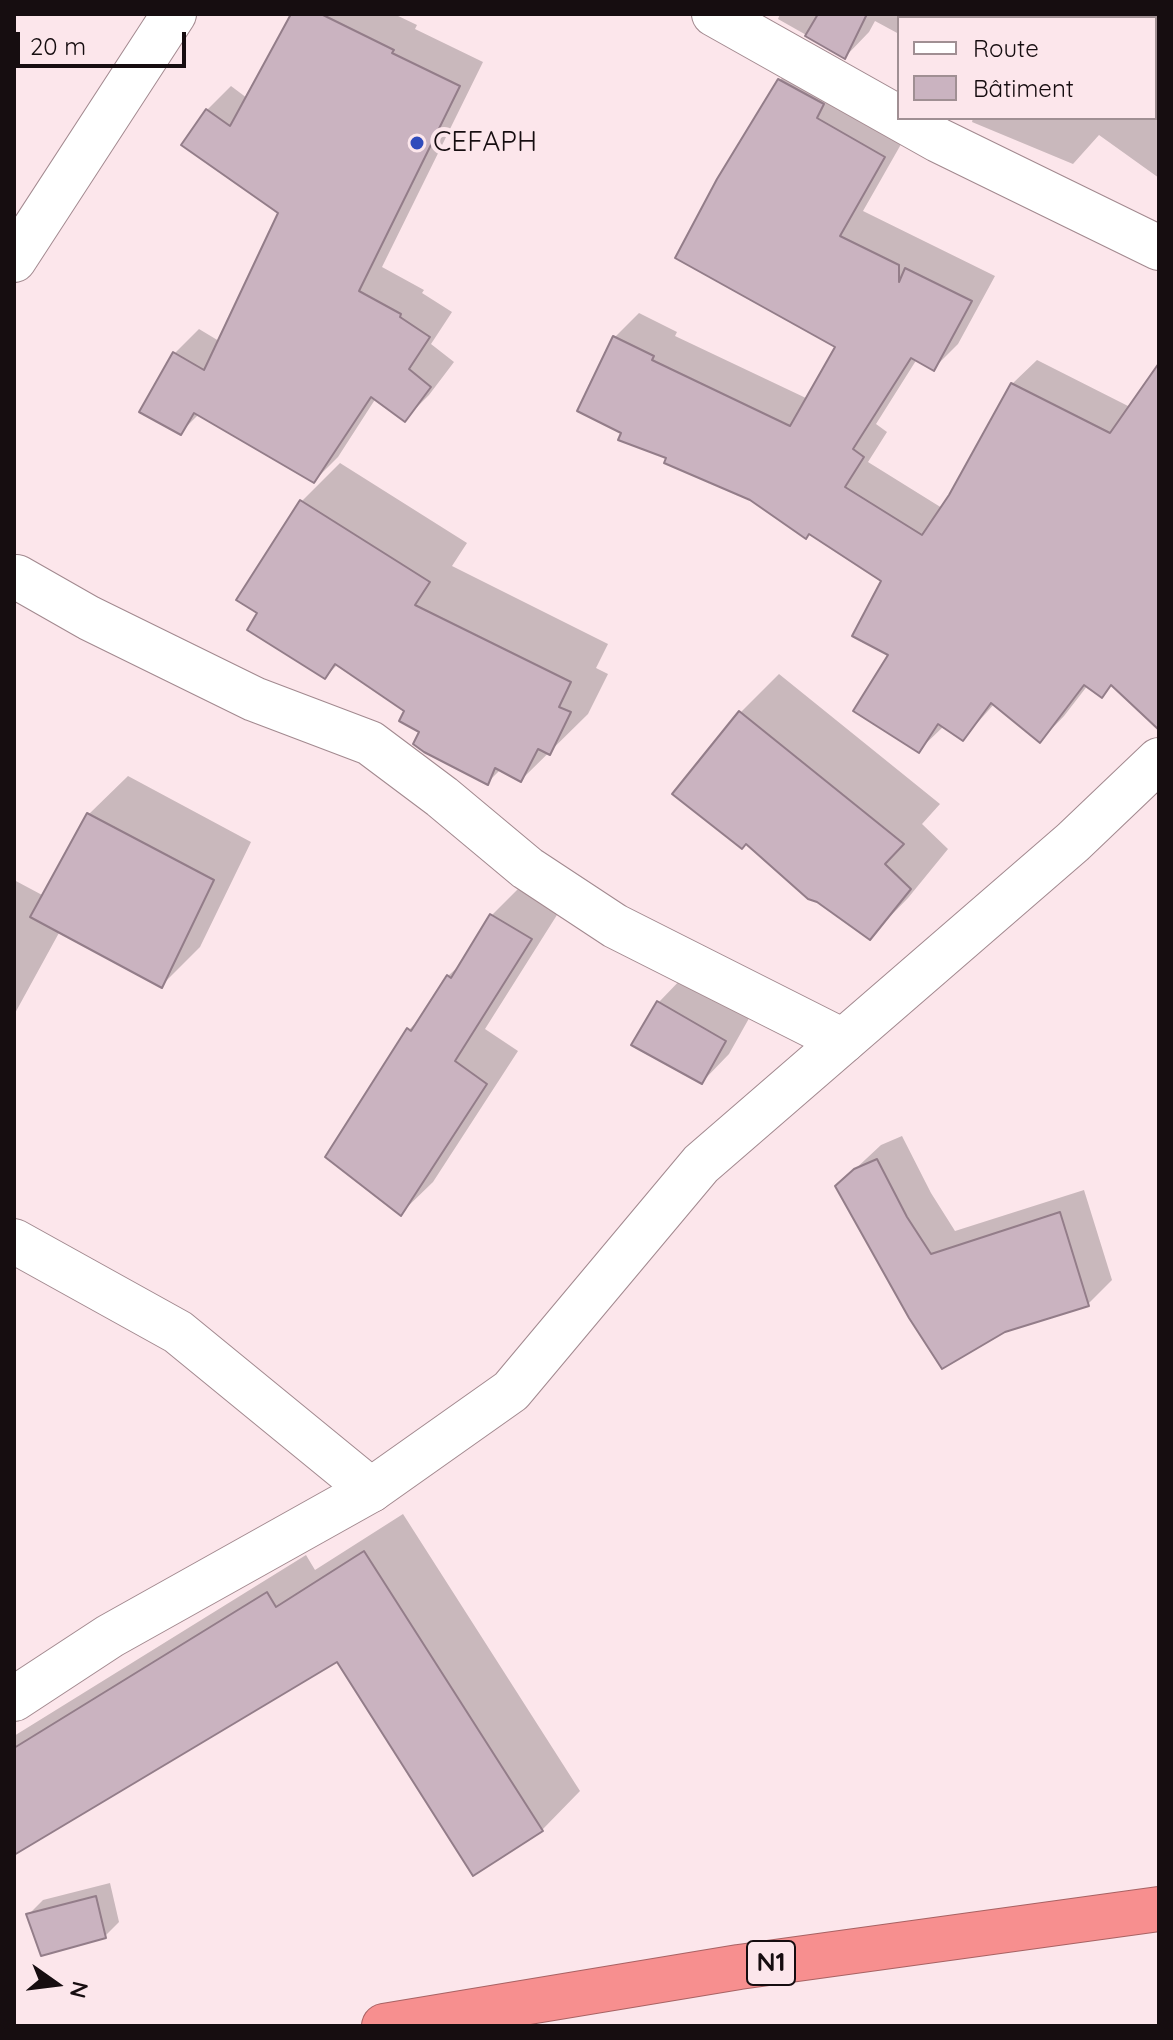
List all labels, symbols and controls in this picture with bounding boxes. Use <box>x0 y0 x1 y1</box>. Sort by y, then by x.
scale bar <box>20 16 190 66</box>
legend <box>897 16 1157 120</box>
text: 20 m <box>30 31 86 61</box>
text: Route <box>973 33 1039 63</box>
text: Bâtiment <box>973 73 1074 103</box>
place label: CEFAPH <box>433 126 537 160</box>
marker: CEFAPH <box>408 134 426 152</box>
road number: N1 <box>747 1941 795 1985</box>
north arrow <box>16 1944 96 2024</box>
text: N <box>64 1979 95 2001</box>

